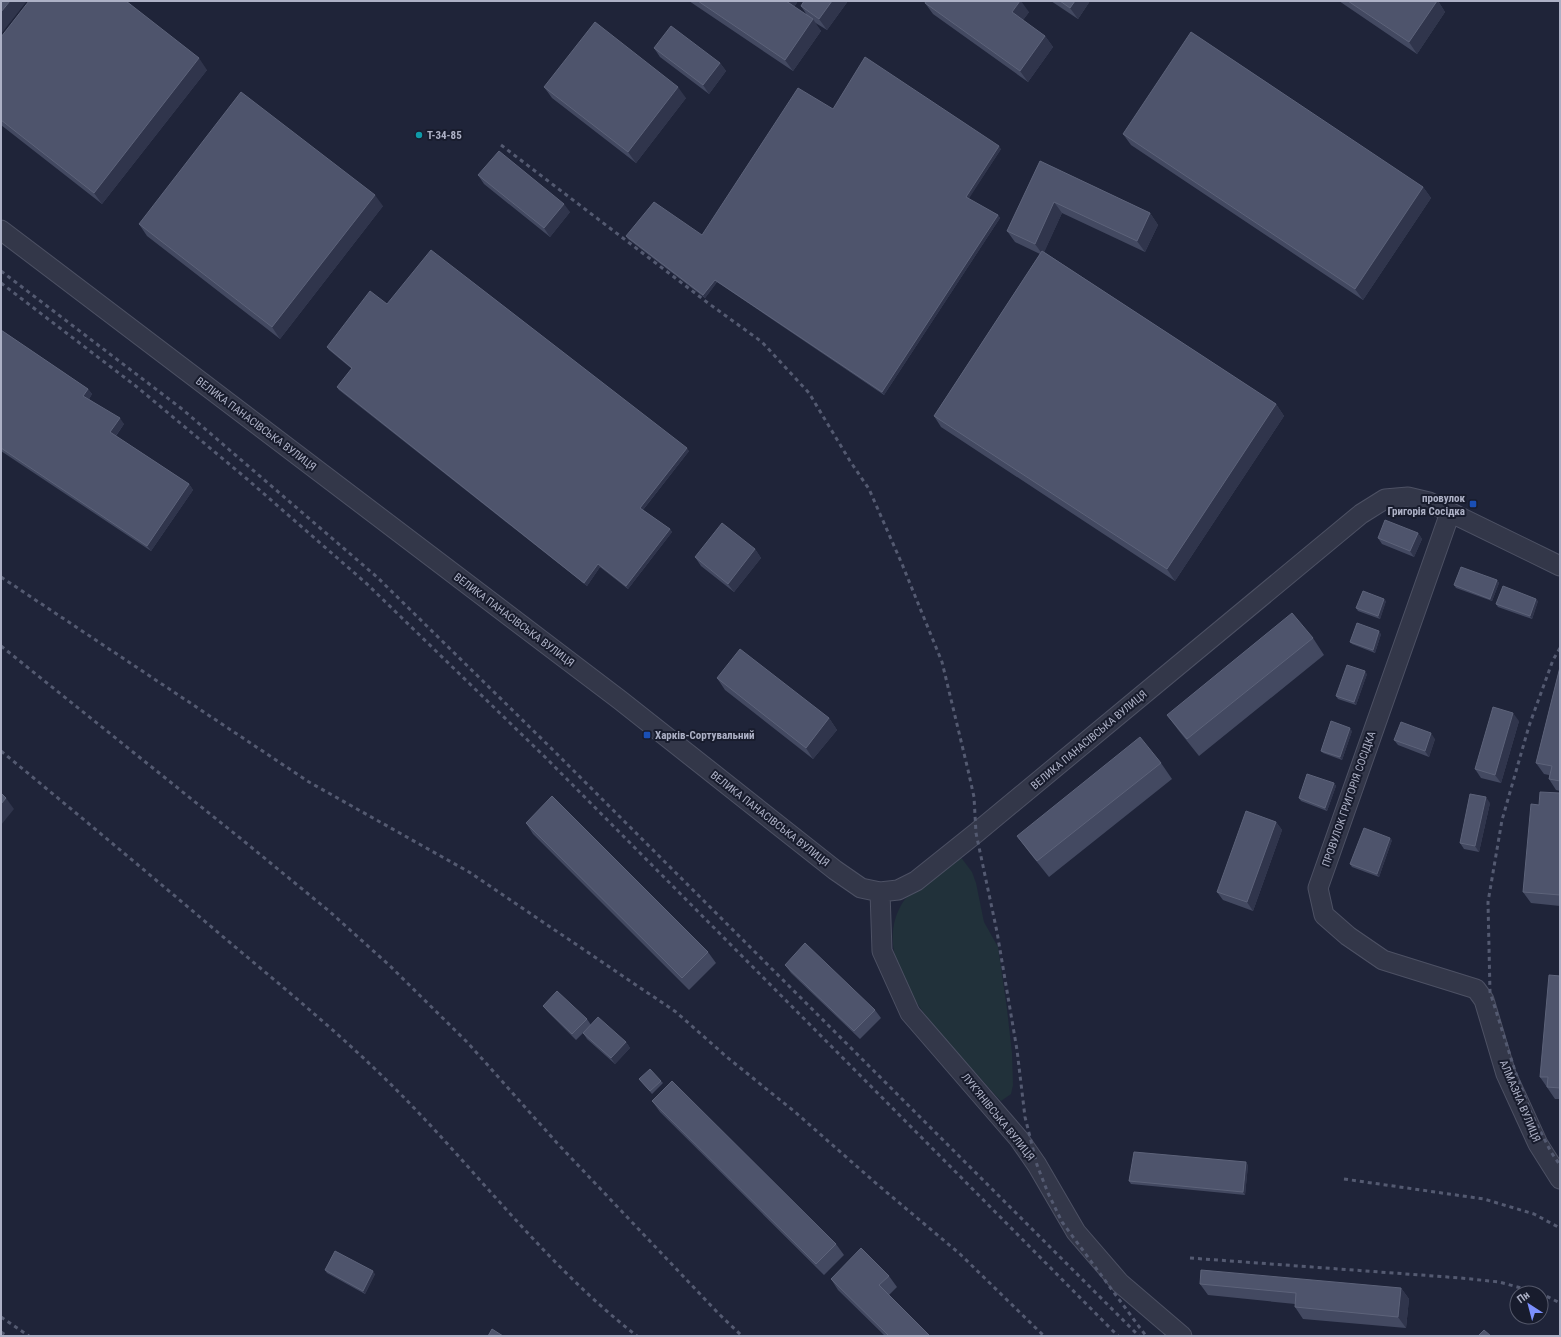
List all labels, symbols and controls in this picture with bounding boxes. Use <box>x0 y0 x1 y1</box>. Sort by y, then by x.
place label: Т-34-85 <box>427 129 462 142</box>
marker: Т-34-85 <box>414 130 424 140</box>
street label: ВЕЛИКА ПАНАСІВСЬКА ВУЛИЦЯ <box>193 374 319 474</box>
place label: провулок Григорія Сосідка <box>1388 492 1465 518</box>
marker: провулок Григорія Сосідка <box>1468 499 1478 509</box>
street label: ВЕЛИКА ПАНАСІВСЬКА ВУЛИЦЯ <box>451 570 577 670</box>
street label: ВЕЛИКА ПАНАСІВСЬКА ВУЛИЦЯ <box>1028 688 1150 792</box>
place label: Харків-Сортувальний <box>655 729 755 742</box>
street label: ПРОВУЛОК ГРИГОРІЯ СОСІДКА <box>1320 729 1379 868</box>
marker: Харків-Сортувальний <box>642 730 652 740</box>
street label: ВЕЛИКА ПАНАСІВСЬКА ВУЛИЦЯ <box>708 769 832 869</box>
street label: АЛМАЗНА ВУЛИЦЯ <box>1497 1058 1543 1144</box>
street label: ЛУК’ЯНІВСЬКА ВУЛИЦЯ <box>959 1071 1037 1163</box>
north arrow <box>1509 1285 1549 1325</box>
text: Пн <box>1515 1288 1532 1306</box>

